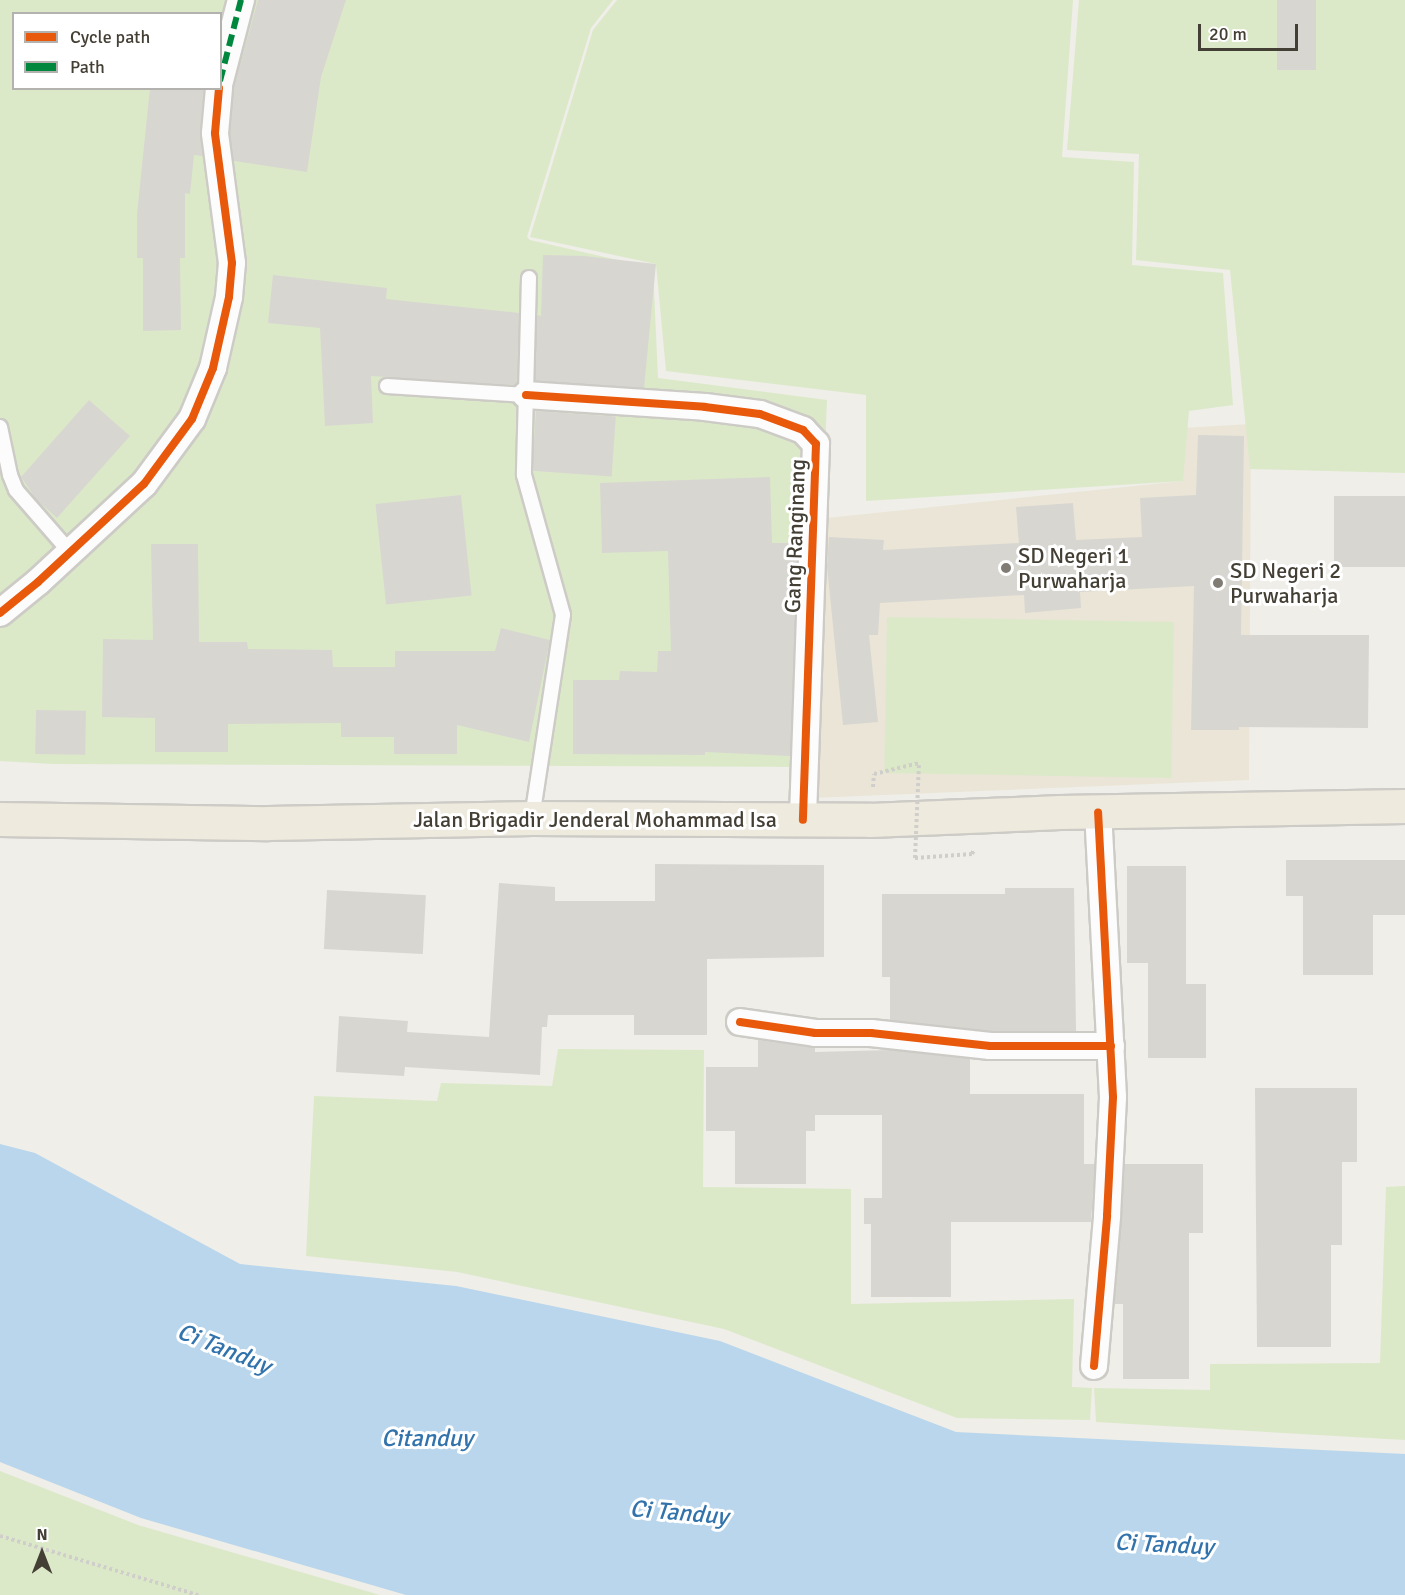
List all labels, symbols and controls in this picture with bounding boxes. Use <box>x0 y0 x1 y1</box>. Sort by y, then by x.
legend <box>12 12 222 90</box>
scale bar <box>1201 12 1302 50</box>
text: 20 m <box>1209 23 1247 45</box>
text: Cycle path <box>70 26 150 48</box>
text: Path <box>70 56 105 78</box>
street label: Gang Ranginang <box>779 458 811 614</box>
place label: SD Negeri 1 Purwaharja <box>1018 542 1129 594</box>
place label: SD Negeri 2 Purwaharja <box>1230 557 1341 608</box>
marker: SD Negeri 1 Purwaharja <box>999 561 1013 575</box>
marker: SD Negeri 2 Purwaharja <box>1211 576 1225 590</box>
street label: Jalan Brigadir Jenderal Mohammad Isa <box>413 807 777 833</box>
water label: Ci Tanduy <box>173 1317 275 1381</box>
water label: Citanduy <box>381 1425 473 1453</box>
water label: Ci Tanduy <box>629 1494 729 1532</box>
north arrow <box>12 1523 72 1583</box>
text: N <box>36 1525 48 1545</box>
water label: Ci Tanduy <box>1114 1528 1214 1562</box>

